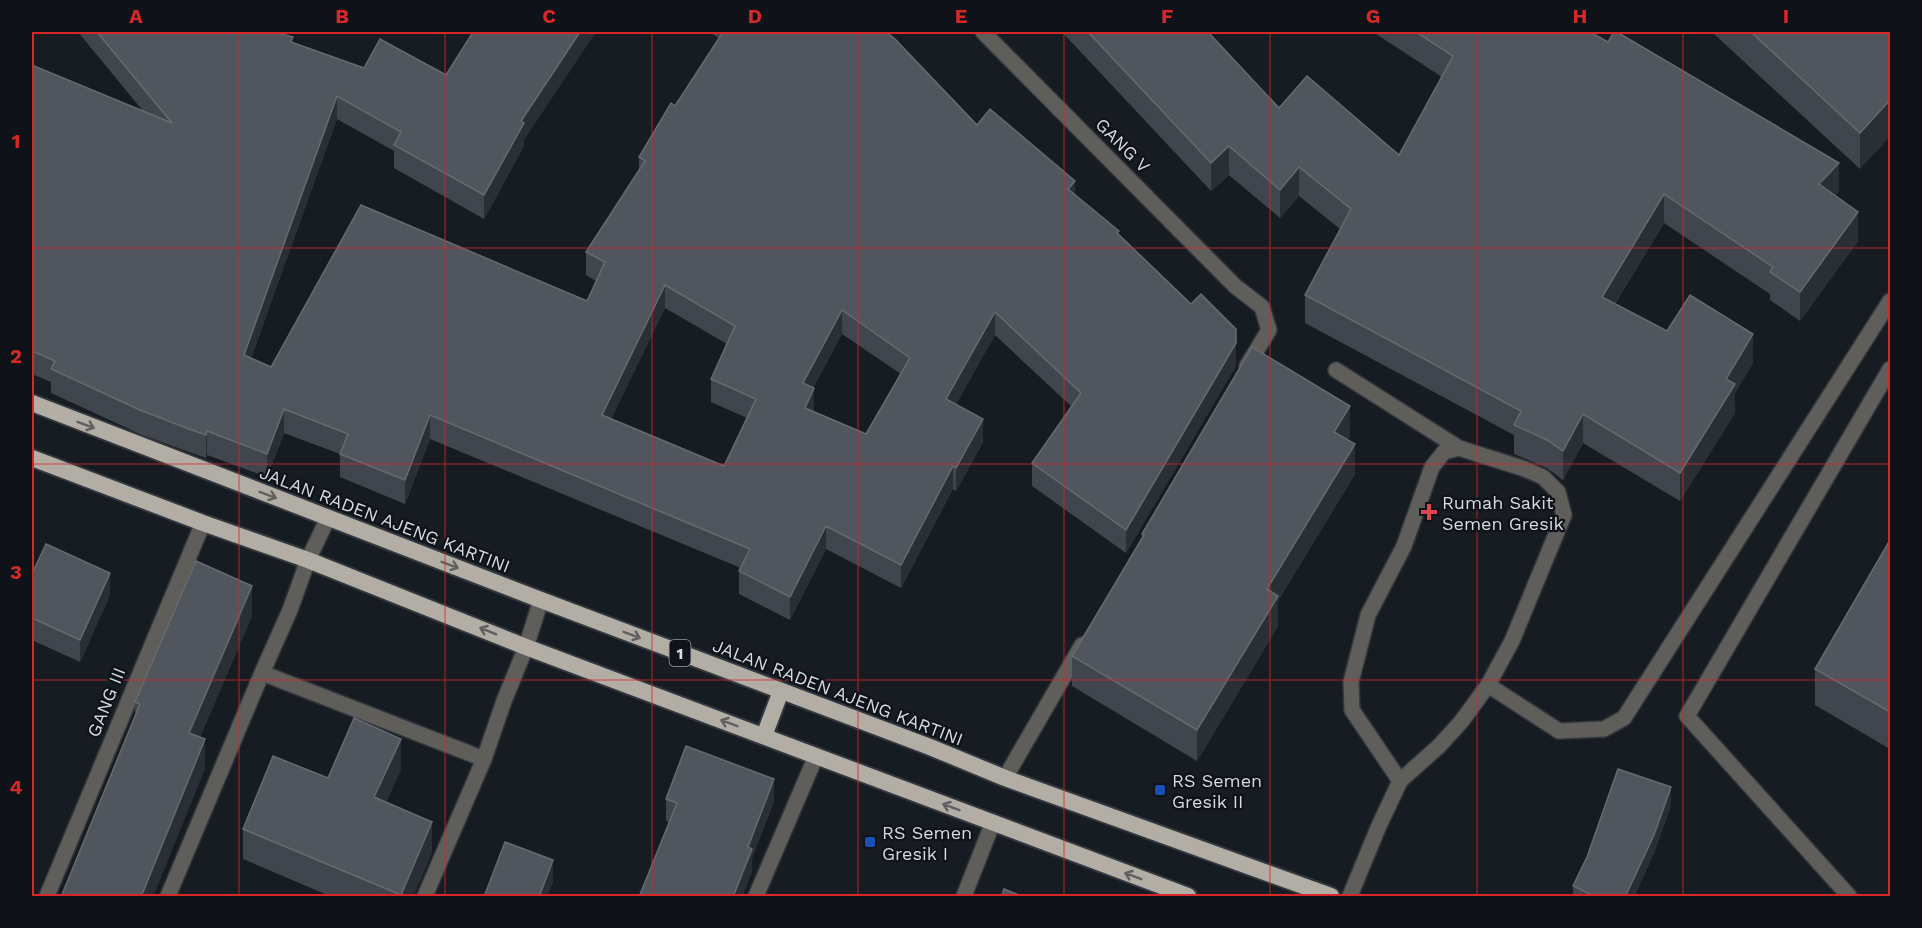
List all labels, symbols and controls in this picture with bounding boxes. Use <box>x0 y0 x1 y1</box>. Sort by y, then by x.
text: A <box>129 4 143 28</box>
text: B <box>335 4 349 28</box>
text: C <box>542 4 556 28</box>
text: D <box>748 4 762 28</box>
text: E <box>955 4 967 28</box>
text: F <box>1161 4 1173 28</box>
text: G <box>1366 4 1380 28</box>
text: H <box>1573 4 1587 28</box>
text: I <box>1783 4 1789 28</box>
street label: GANG V <box>1091 113 1155 177</box>
text: 1 <box>12 129 20 153</box>
text: 2 <box>10 344 22 368</box>
one-way arrow <box>76 420 95 431</box>
street label: JALAN RADEN AJENG KARTINI <box>257 461 513 577</box>
one-way arrow <box>258 490 277 501</box>
place label: Rumah Sakit Semen Gresik <box>1442 492 1564 534</box>
marker: Rumah Sakit Semen Gresik <box>1420 503 1438 521</box>
text: 3 <box>10 560 22 584</box>
one-way arrow <box>440 560 459 571</box>
one-way arrow <box>479 625 498 636</box>
one-way arrow <box>622 630 641 641</box>
street label: JALAN RADEN AJENG KARTINI <box>710 634 966 750</box>
road number: 1 <box>670 640 690 666</box>
street label: GANG III <box>83 664 129 740</box>
one-way arrow <box>720 716 739 727</box>
place label: RS Semen Gresik II <box>1172 770 1262 812</box>
text: 4 <box>10 775 23 799</box>
marker: RS Semen Gresik II <box>1153 783 1167 797</box>
one-way arrow <box>942 800 961 811</box>
place label: RS Semen Gresik I <box>882 822 972 864</box>
marker: RS Semen Gresik I <box>863 835 877 849</box>
one-way arrow <box>1124 869 1143 880</box>

